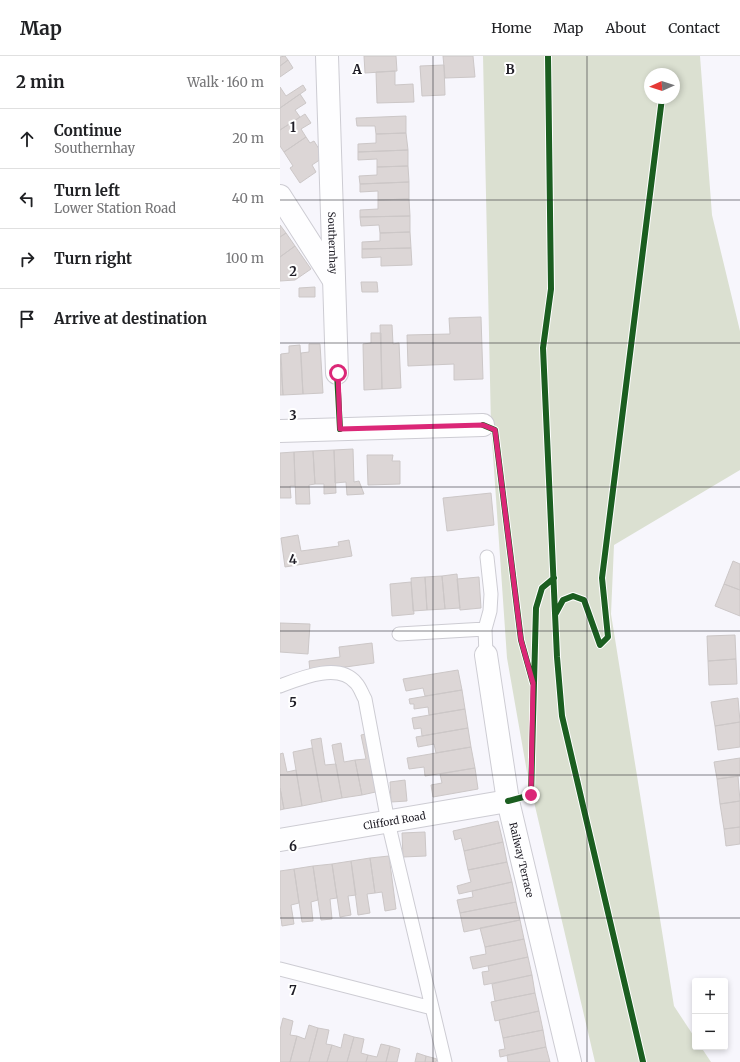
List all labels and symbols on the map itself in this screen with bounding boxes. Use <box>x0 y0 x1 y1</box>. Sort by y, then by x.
text: A <box>351 61 362 78</box>
text: B <box>505 61 515 78</box>
north arrow <box>644 68 680 104</box>
text: 1 <box>290 119 296 136</box>
street label: Southernhay <box>325 211 340 275</box>
text: 2 <box>289 263 297 280</box>
route start <box>329 364 347 382</box>
text: 3 <box>289 407 297 424</box>
text: 4 <box>289 551 298 568</box>
text: 5 <box>289 694 297 711</box>
route end <box>522 786 540 804</box>
street label: Clifford Road <box>362 809 427 833</box>
street label: Railway Terrace <box>506 821 537 899</box>
text: 6 <box>289 838 297 855</box>
text: 7 <box>289 982 297 999</box>

